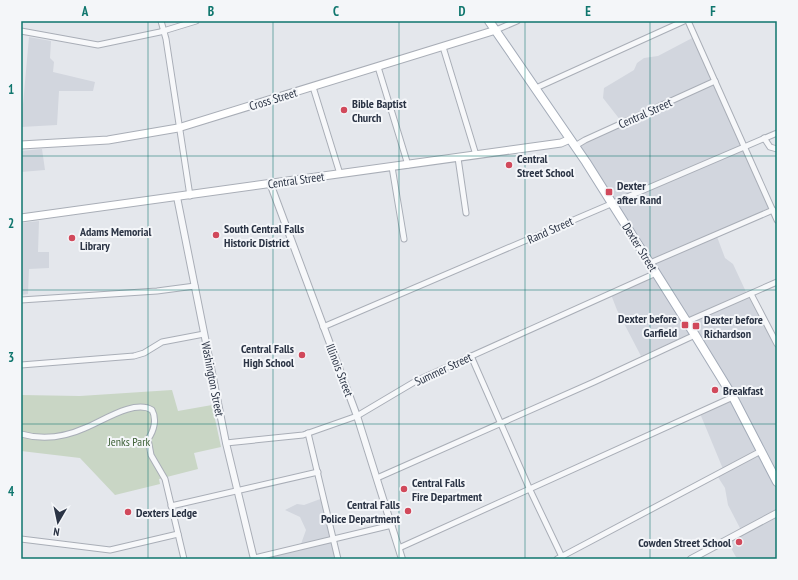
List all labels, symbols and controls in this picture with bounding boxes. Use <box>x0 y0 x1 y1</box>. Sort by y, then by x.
text: A <box>81 3 89 20</box>
text: B <box>208 3 214 20</box>
text: C <box>333 3 339 20</box>
text: D <box>459 3 466 20</box>
text: E <box>585 3 591 20</box>
text: F <box>710 3 716 20</box>
text: 1 <box>8 81 14 98</box>
street label: Cross Street <box>247 84 299 113</box>
street label: Central Street <box>616 94 675 131</box>
place label: Bible Baptist Church <box>352 96 407 125</box>
marker: Bible Baptist Church <box>339 105 349 115</box>
place label: Central Street School <box>517 151 574 180</box>
marker: Central Street School <box>504 160 514 170</box>
street label: Central Street <box>267 169 326 191</box>
place label: Dexter after Rand <box>617 178 661 207</box>
marker: Dexter after Rand <box>604 187 614 197</box>
street label: Rand Street <box>525 213 576 247</box>
text: 2 <box>8 215 14 232</box>
street label: Dexter Street <box>619 220 661 275</box>
place label: South Central Falls Historic District <box>224 221 304 250</box>
place label: Adams Memorial Library <box>79 224 151 253</box>
marker: South Central Falls Historic District <box>211 230 221 240</box>
marker: Adams Memorial Library <box>67 233 77 243</box>
place label: Dexter before Garfield <box>618 311 677 340</box>
place label: Dexter before Richardson <box>704 312 763 341</box>
marker: Dexter before Garfield <box>680 320 690 330</box>
marker: Dexter before Richardson <box>691 321 701 331</box>
street label: Washington Street <box>198 340 228 418</box>
place label: Central Falls High School <box>241 341 294 370</box>
street label: Illinois Street <box>323 341 357 399</box>
text: 3 <box>8 349 14 366</box>
street label: Summer Street <box>412 349 475 389</box>
marker: Central Falls High School <box>297 350 307 360</box>
place label: Breakfast <box>723 383 764 398</box>
marker: Breakfast <box>710 385 720 395</box>
park label: Jenks Park <box>107 434 150 449</box>
place label: Central Falls Fire Department <box>412 475 483 504</box>
text: 4 <box>8 483 15 500</box>
marker: Central Falls Fire Department <box>399 484 409 494</box>
place label: Central Falls Police Department <box>321 497 400 526</box>
north arrow <box>38 502 78 542</box>
place label: Dexters Ledge <box>136 505 197 520</box>
marker: Central Falls Police Department <box>403 506 413 516</box>
marker: Dexters Ledge <box>123 507 133 517</box>
text: N <box>52 524 60 539</box>
place label: Cowden Street School <box>638 535 731 550</box>
marker: Cowden Street School <box>734 537 744 547</box>

